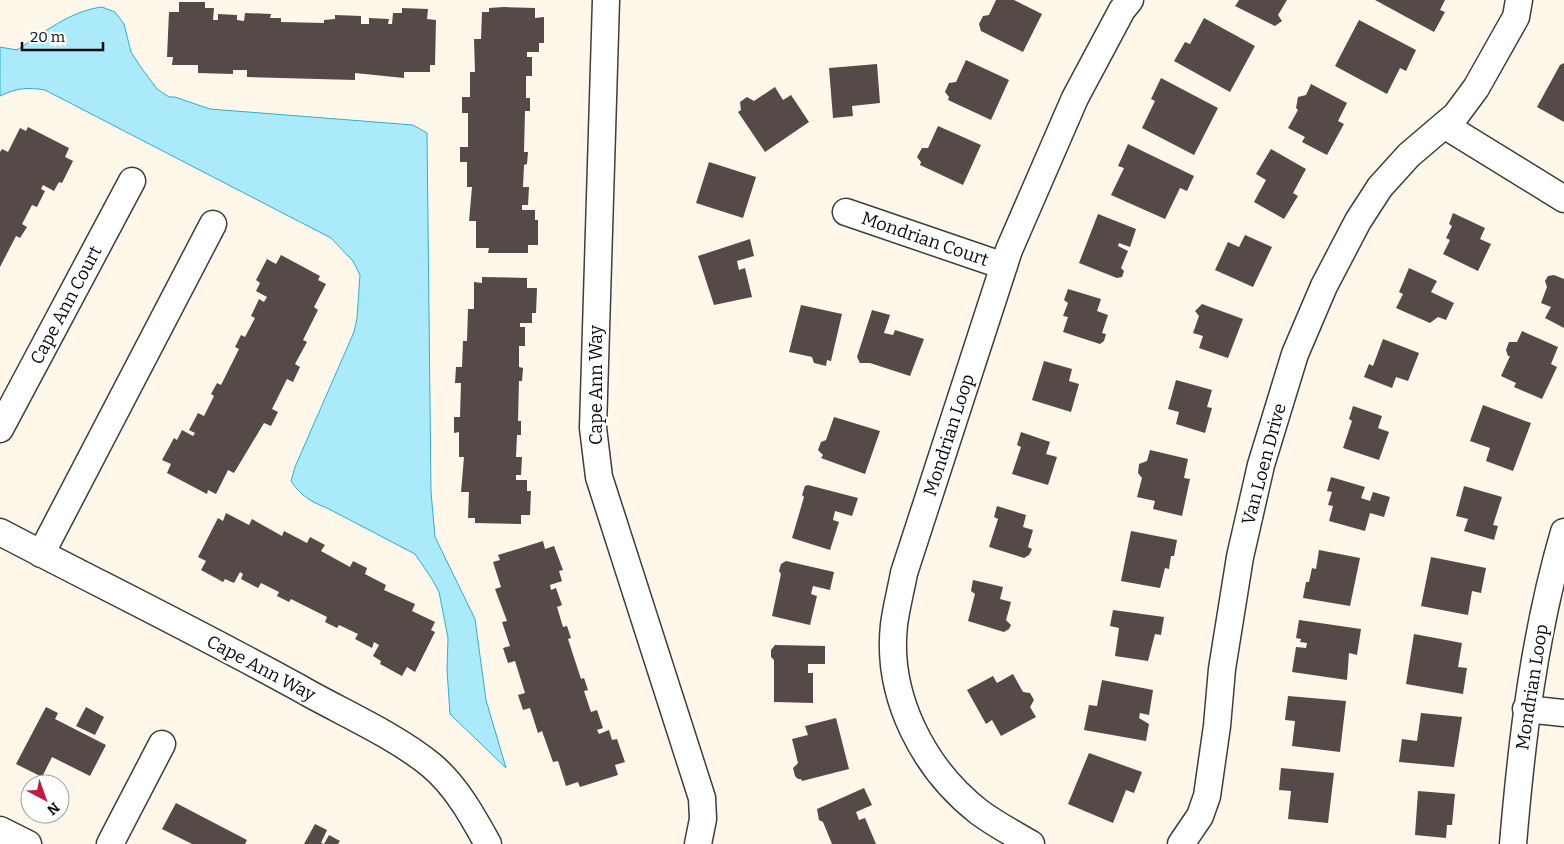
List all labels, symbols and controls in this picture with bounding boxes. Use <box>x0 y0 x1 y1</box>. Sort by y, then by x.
scale bar <box>22 20 104 52</box>
text: 20 m <box>30 28 66 46</box>
street label: Mondrian Court <box>859 207 992 271</box>
street label: Cape Ann Court <box>26 242 107 368</box>
street label: Cape Ann Way <box>585 325 607 445</box>
street label: Mondrian Loop <box>919 371 979 499</box>
street label: Van Loen Drive <box>1237 401 1291 527</box>
street label: Mondrian Loop <box>1511 623 1553 751</box>
street label: Cape Ann Way <box>203 630 319 706</box>
north arrow <box>20 774 70 824</box>
text: N <box>43 798 63 819</box>

